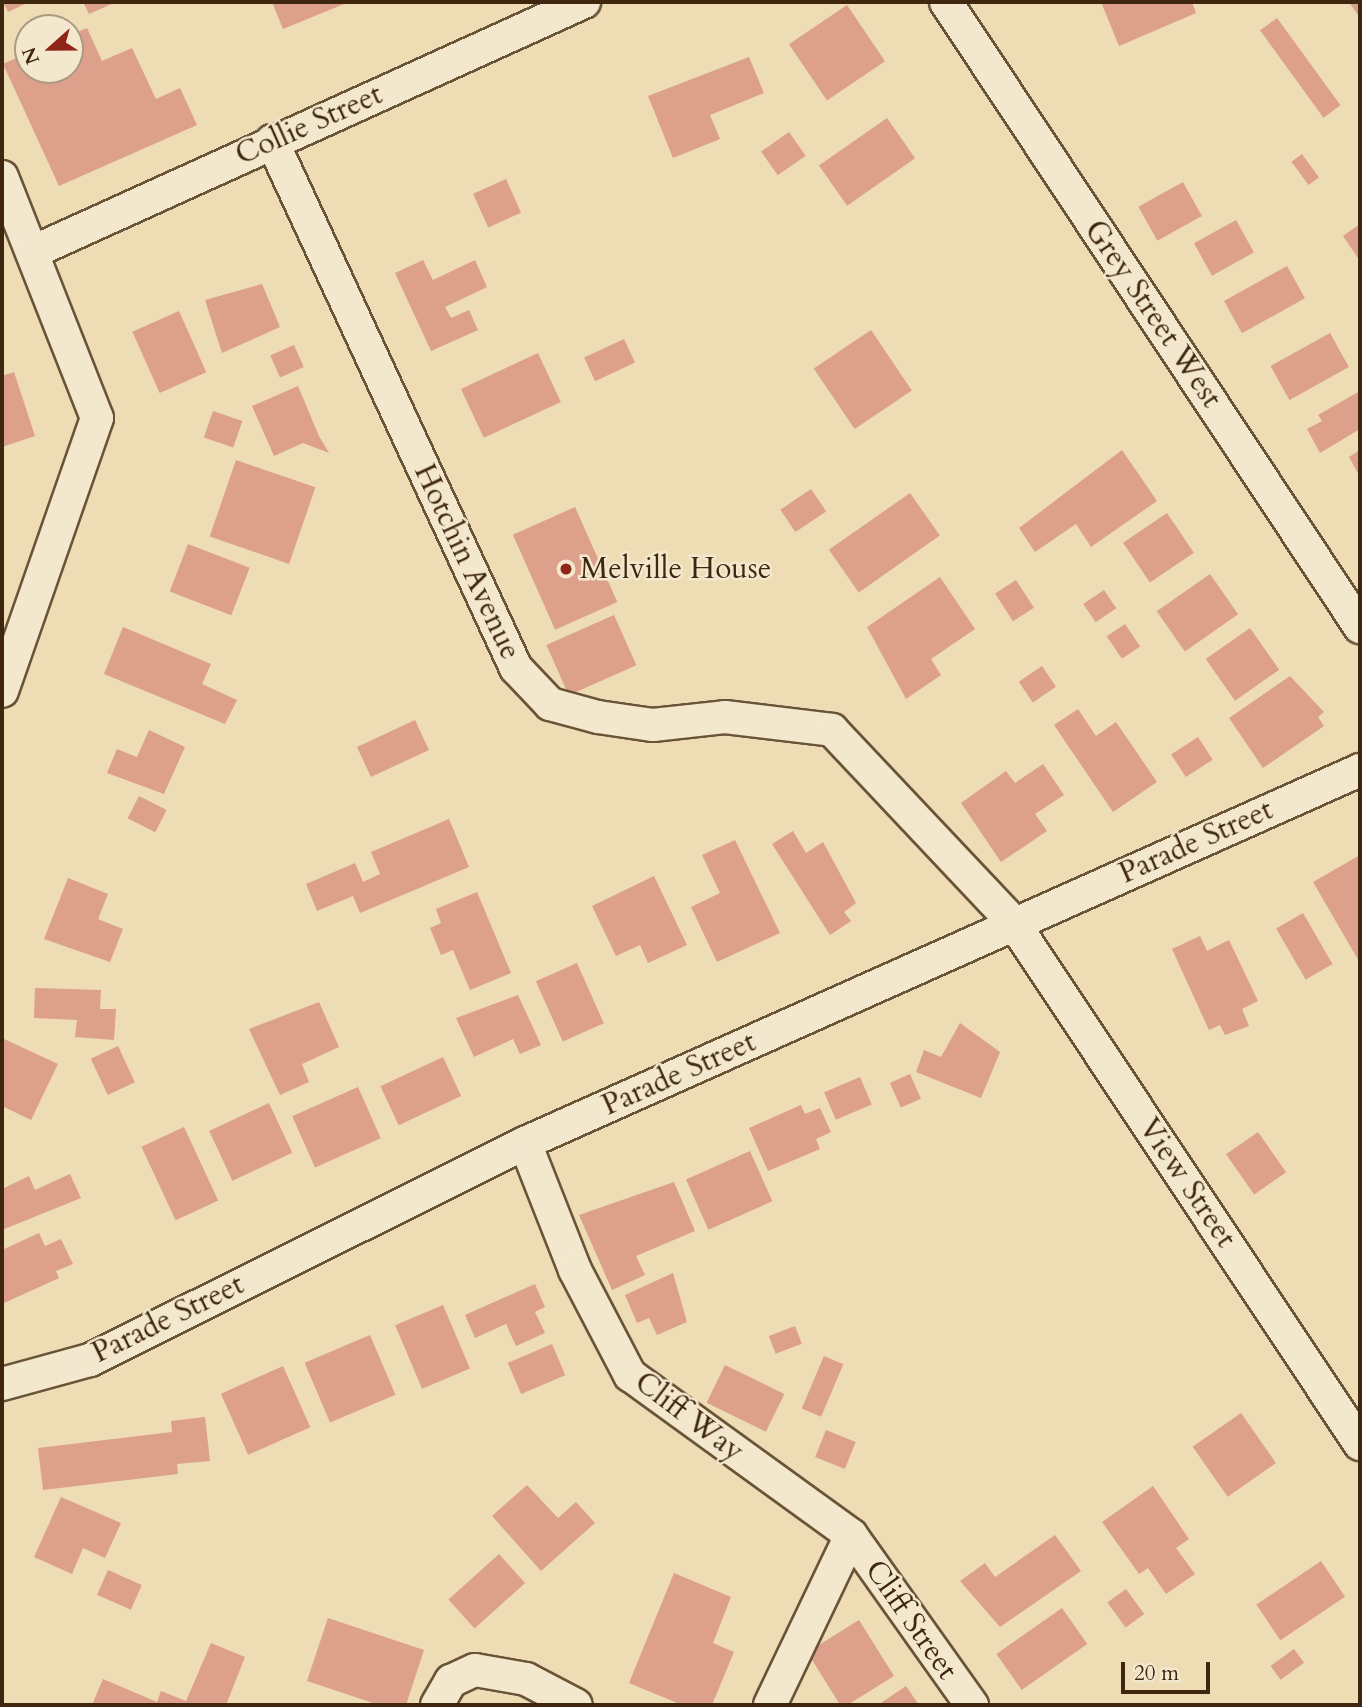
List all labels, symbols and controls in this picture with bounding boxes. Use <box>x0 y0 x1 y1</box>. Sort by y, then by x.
north arrow <box>14 14 84 84</box>
text: N <box>16 43 46 68</box>
street label: Collie Street <box>230 77 388 173</box>
street label: Grey Street West <box>1077 213 1229 415</box>
street label: Hotchin Avenue <box>406 458 528 666</box>
place label: Melville House <box>580 551 771 587</box>
marker: Melville House <box>558 561 574 577</box>
street label: Parade Street <box>1114 792 1278 892</box>
street label: Parade Street <box>597 1024 761 1124</box>
street label: View Street <box>1131 1111 1243 1255</box>
street label: Parade Street <box>86 1267 250 1371</box>
street label: Cliff Way <box>627 1364 751 1470</box>
street label: Cliff Street <box>857 1553 965 1687</box>
scale bar <box>1124 1648 1213 1692</box>
text: 20 m <box>1134 1659 1179 1688</box>

